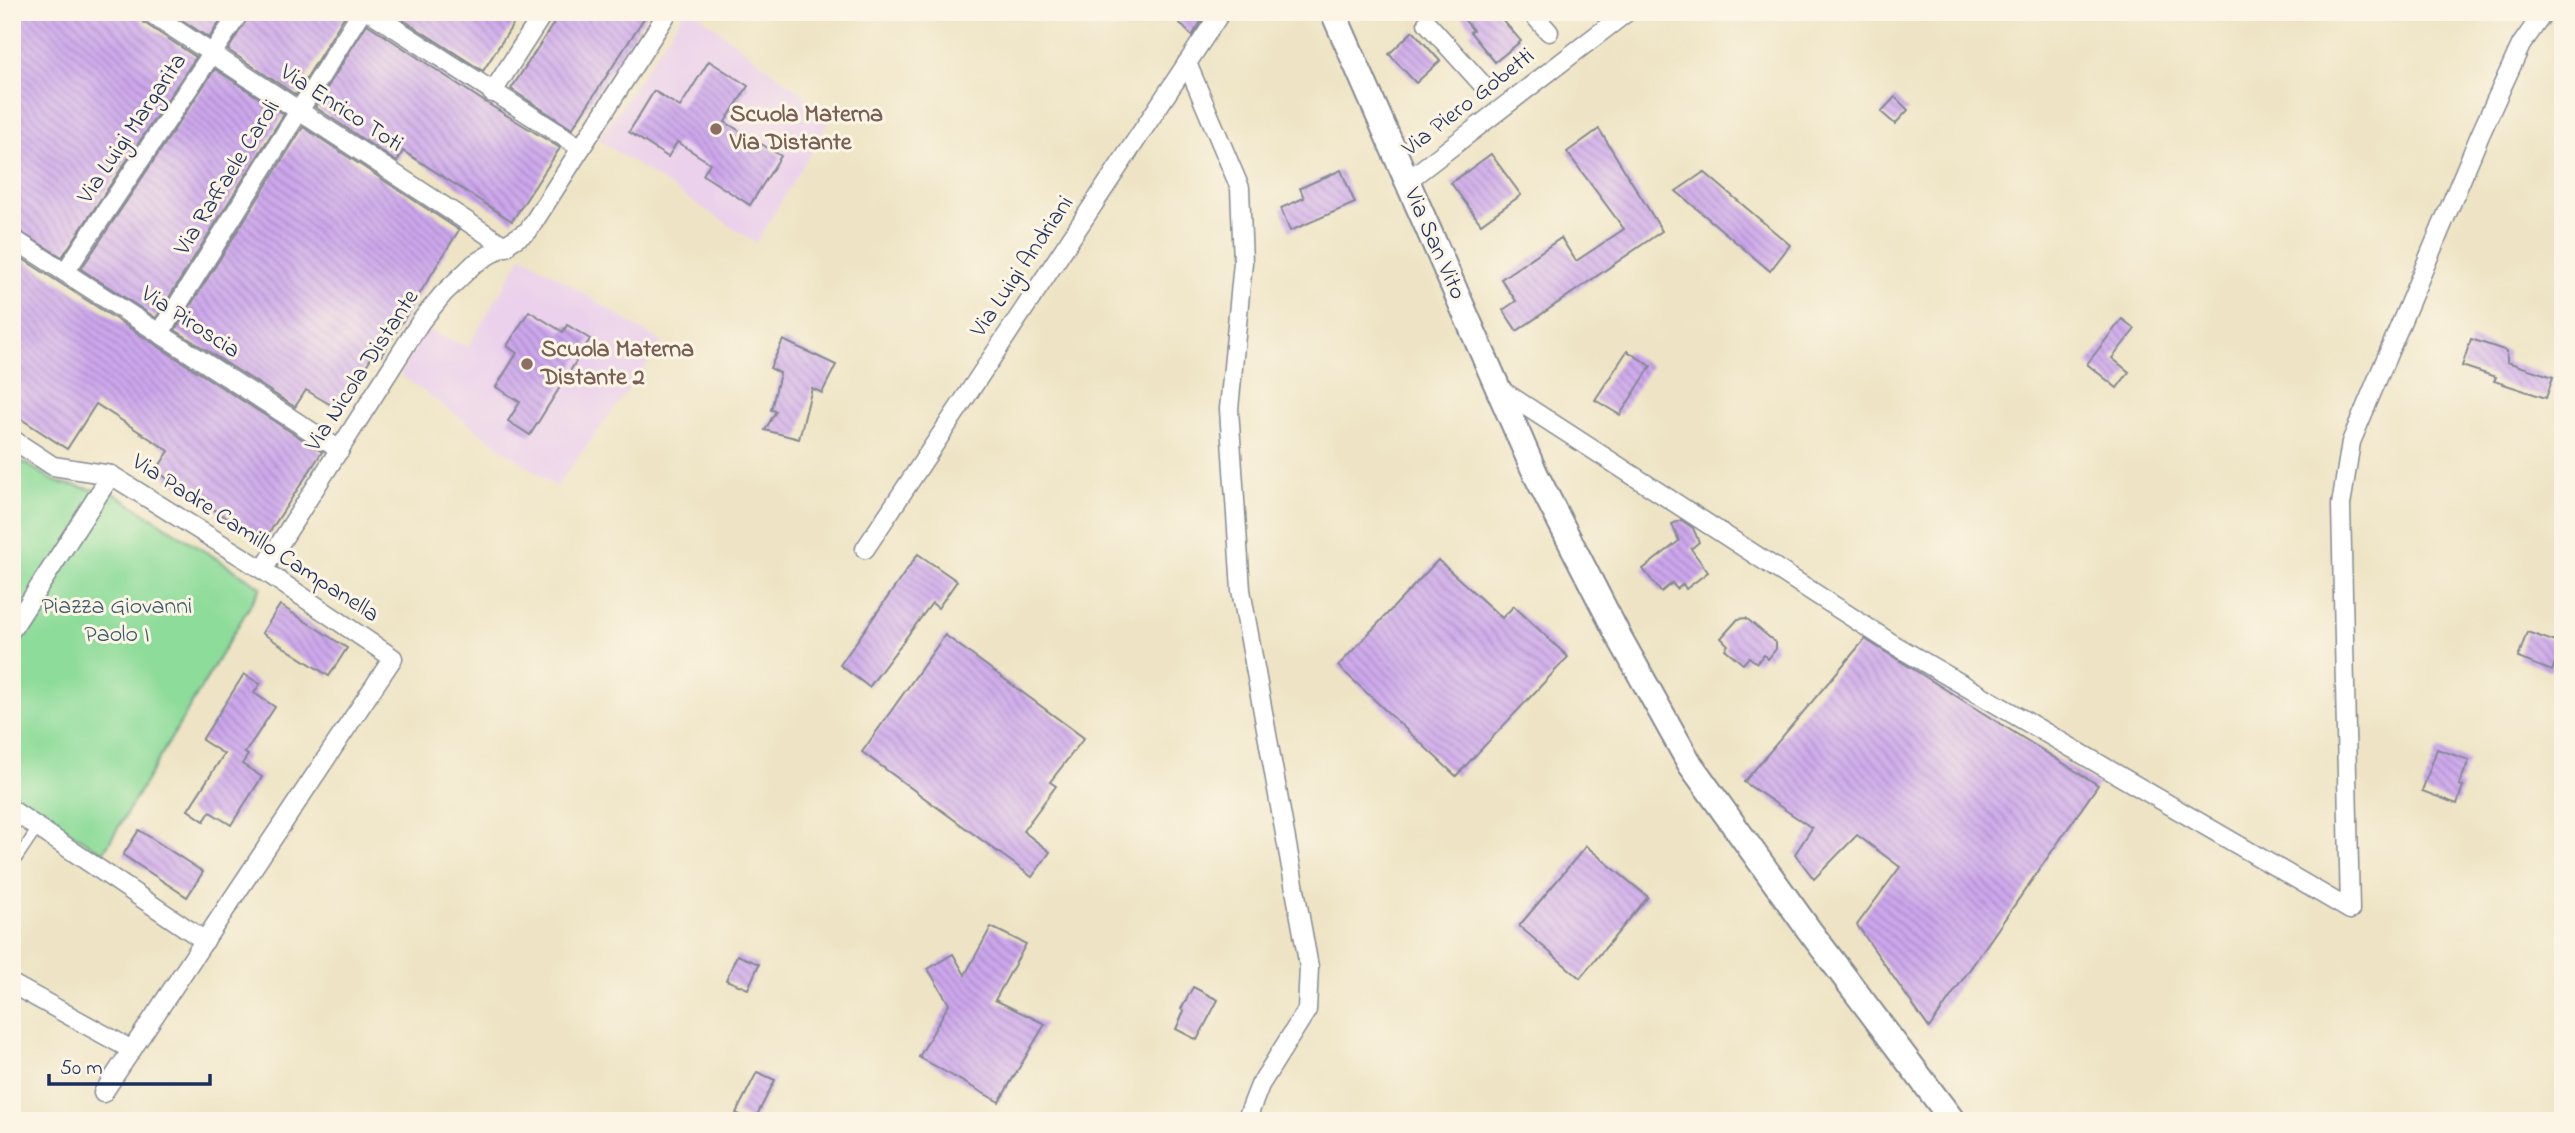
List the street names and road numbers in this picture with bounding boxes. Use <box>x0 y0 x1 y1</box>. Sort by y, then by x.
street label: Via Piero Gobetti <box>1394 40 1543 167</box>
street label: Via Luigi Margarita <box>69 47 197 212</box>
street label: Via Enrico Toti <box>272 55 410 162</box>
street label: Via Raffaele Caroli <box>166 93 290 263</box>
street label: Via San Vito <box>1393 181 1474 306</box>
street label: Via Luigi Andriani <box>962 189 1084 346</box>
street label: Via Piroscia <box>132 277 247 368</box>
street label: Via Nicola Distante <box>297 283 429 460</box>
street label: Via Padre Camillo Campanella <box>123 445 386 632</box>

